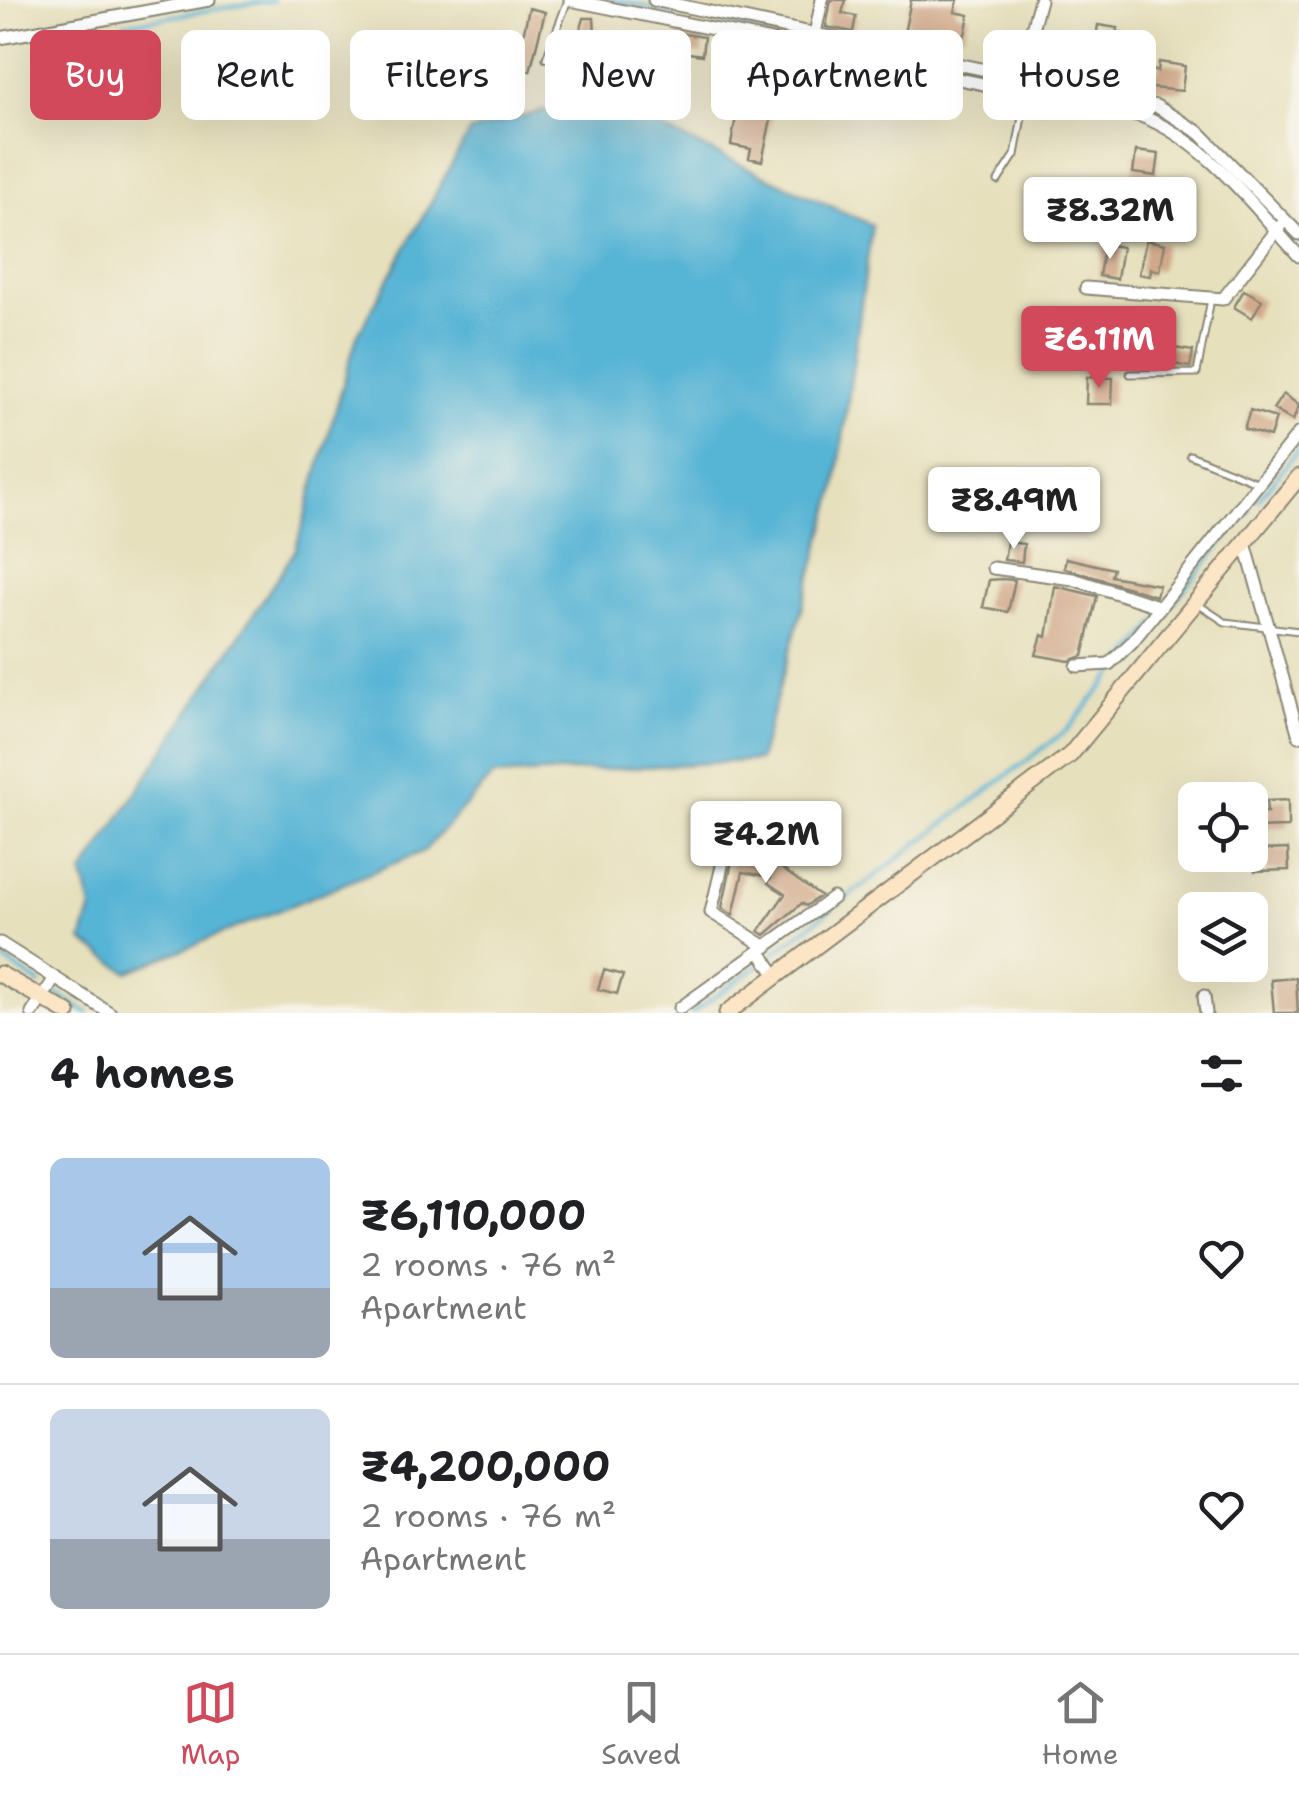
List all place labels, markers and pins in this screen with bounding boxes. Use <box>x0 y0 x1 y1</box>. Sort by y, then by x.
pin: ₹8.32M <box>1029 177 1191 262</box>
pin: ₹6.11M <box>1018 306 1180 391</box>
pin: ₹8.49M <box>933 467 1095 552</box>
pin: ₹4.2M <box>696 801 836 886</box>

